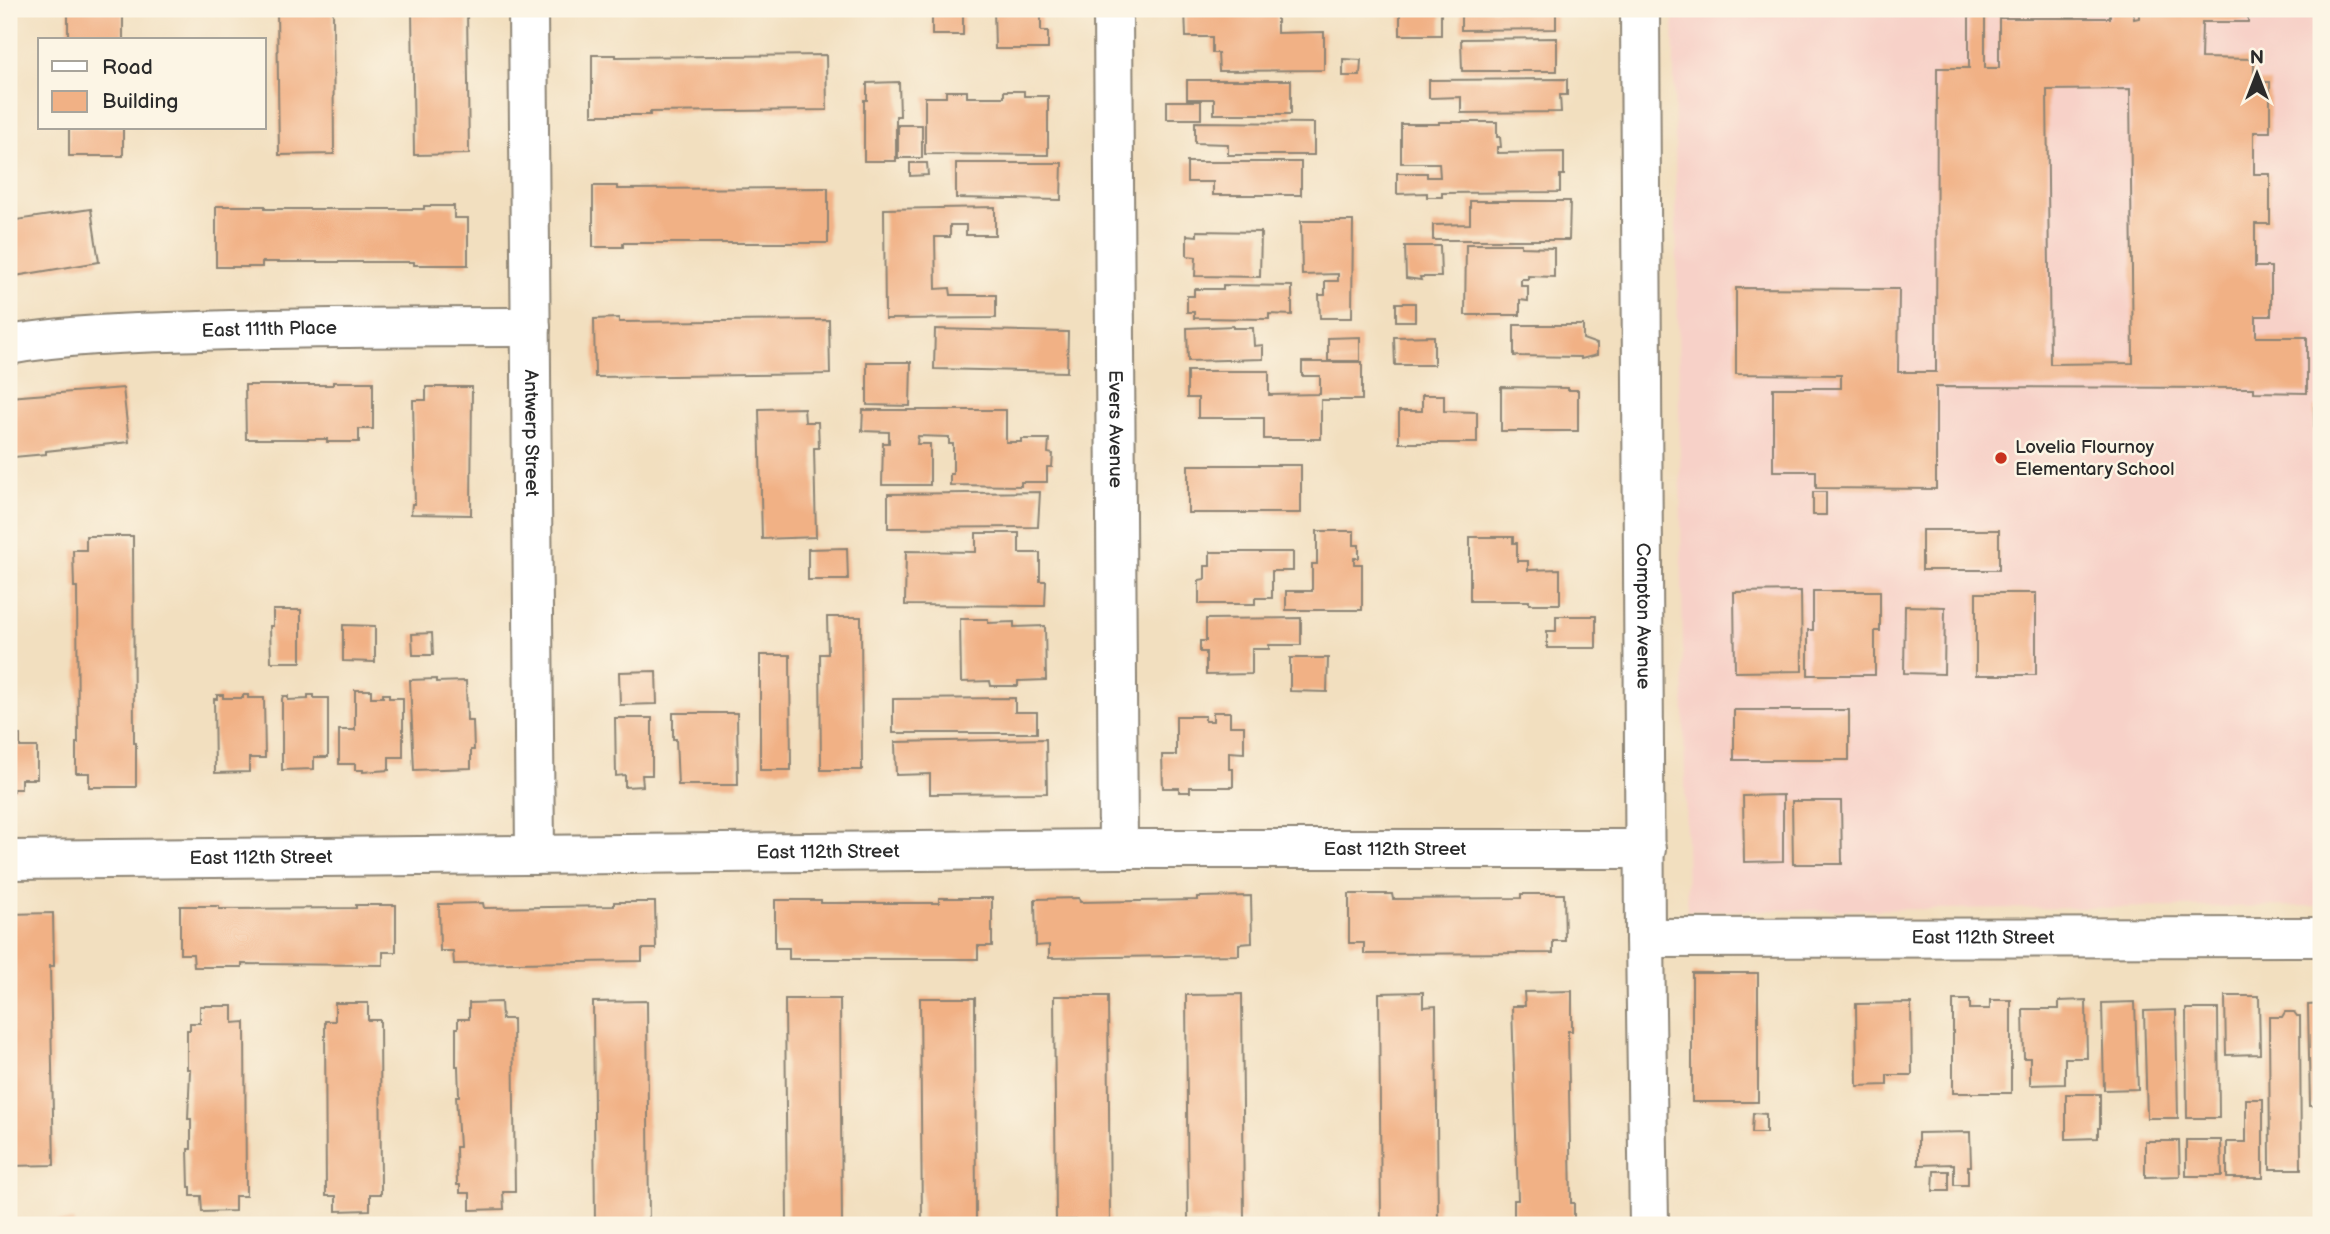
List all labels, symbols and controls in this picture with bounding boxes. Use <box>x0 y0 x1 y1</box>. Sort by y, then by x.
legend <box>38 38 266 130</box>
north arrow <box>2222 38 2292 108</box>
text: N <box>2250 47 2264 70</box>
text: Road <box>102 55 153 80</box>
text: Building <box>102 89 178 114</box>
street label: East 111th Place <box>201 316 337 342</box>
street label: Antwerp Street <box>519 369 544 497</box>
street label: Evers Avenue <box>1104 370 1127 488</box>
place label: Lovelia Flournoy Elementary School <box>2015 436 2174 481</box>
marker: Lovelia Flournoy Elementary School <box>1993 450 2009 466</box>
street label: Compton Avenue <box>1631 543 1655 689</box>
street label: East 112th Street <box>1323 838 1467 861</box>
street label: East 112th Street <box>756 840 900 864</box>
street label: East 112th Street <box>189 845 333 870</box>
street label: East 112th Street <box>1911 926 2055 949</box>

